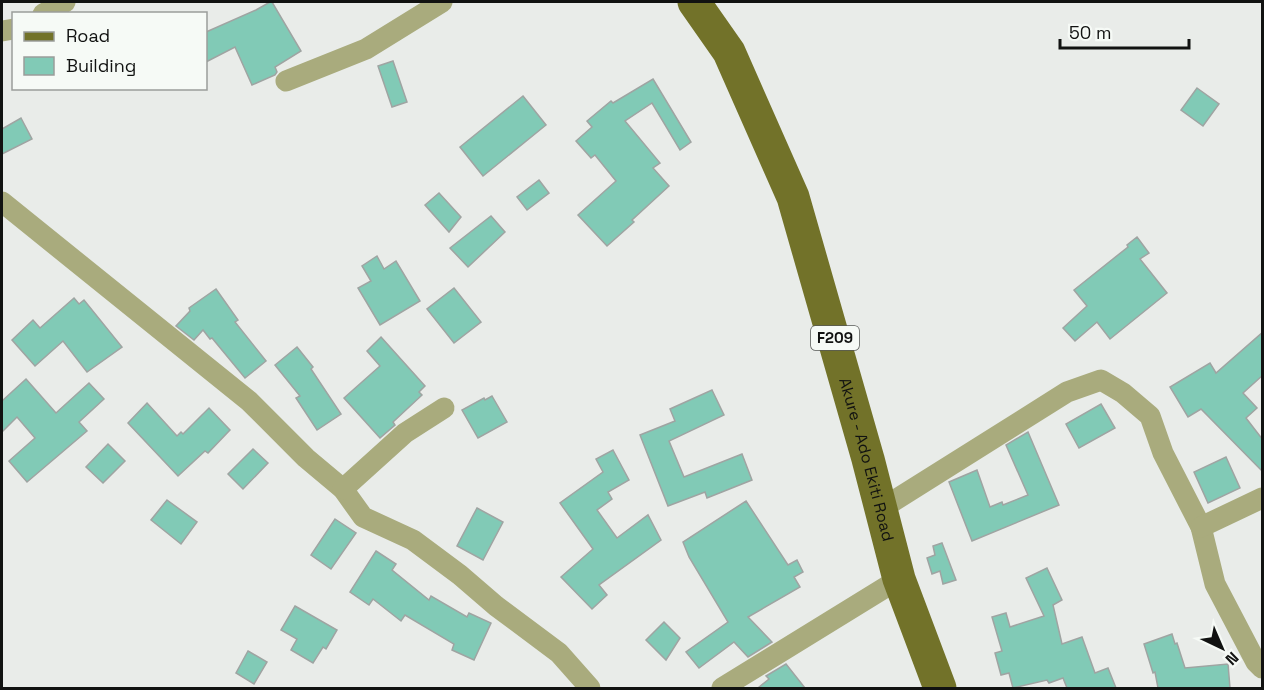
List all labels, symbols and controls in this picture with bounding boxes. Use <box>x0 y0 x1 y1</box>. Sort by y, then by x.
legend <box>12 12 207 90</box>
scale bar <box>1060 12 1189 50</box>
text: 50 m <box>1069 21 1111 44</box>
text: Road <box>66 24 110 47</box>
text: Building <box>66 54 136 77</box>
road number: F209 <box>811 326 859 350</box>
street label: Akure - Ado Ekiti Road <box>834 375 899 543</box>
north arrow <box>1192 618 1252 678</box>
text: N <box>1221 647 1243 670</box>

